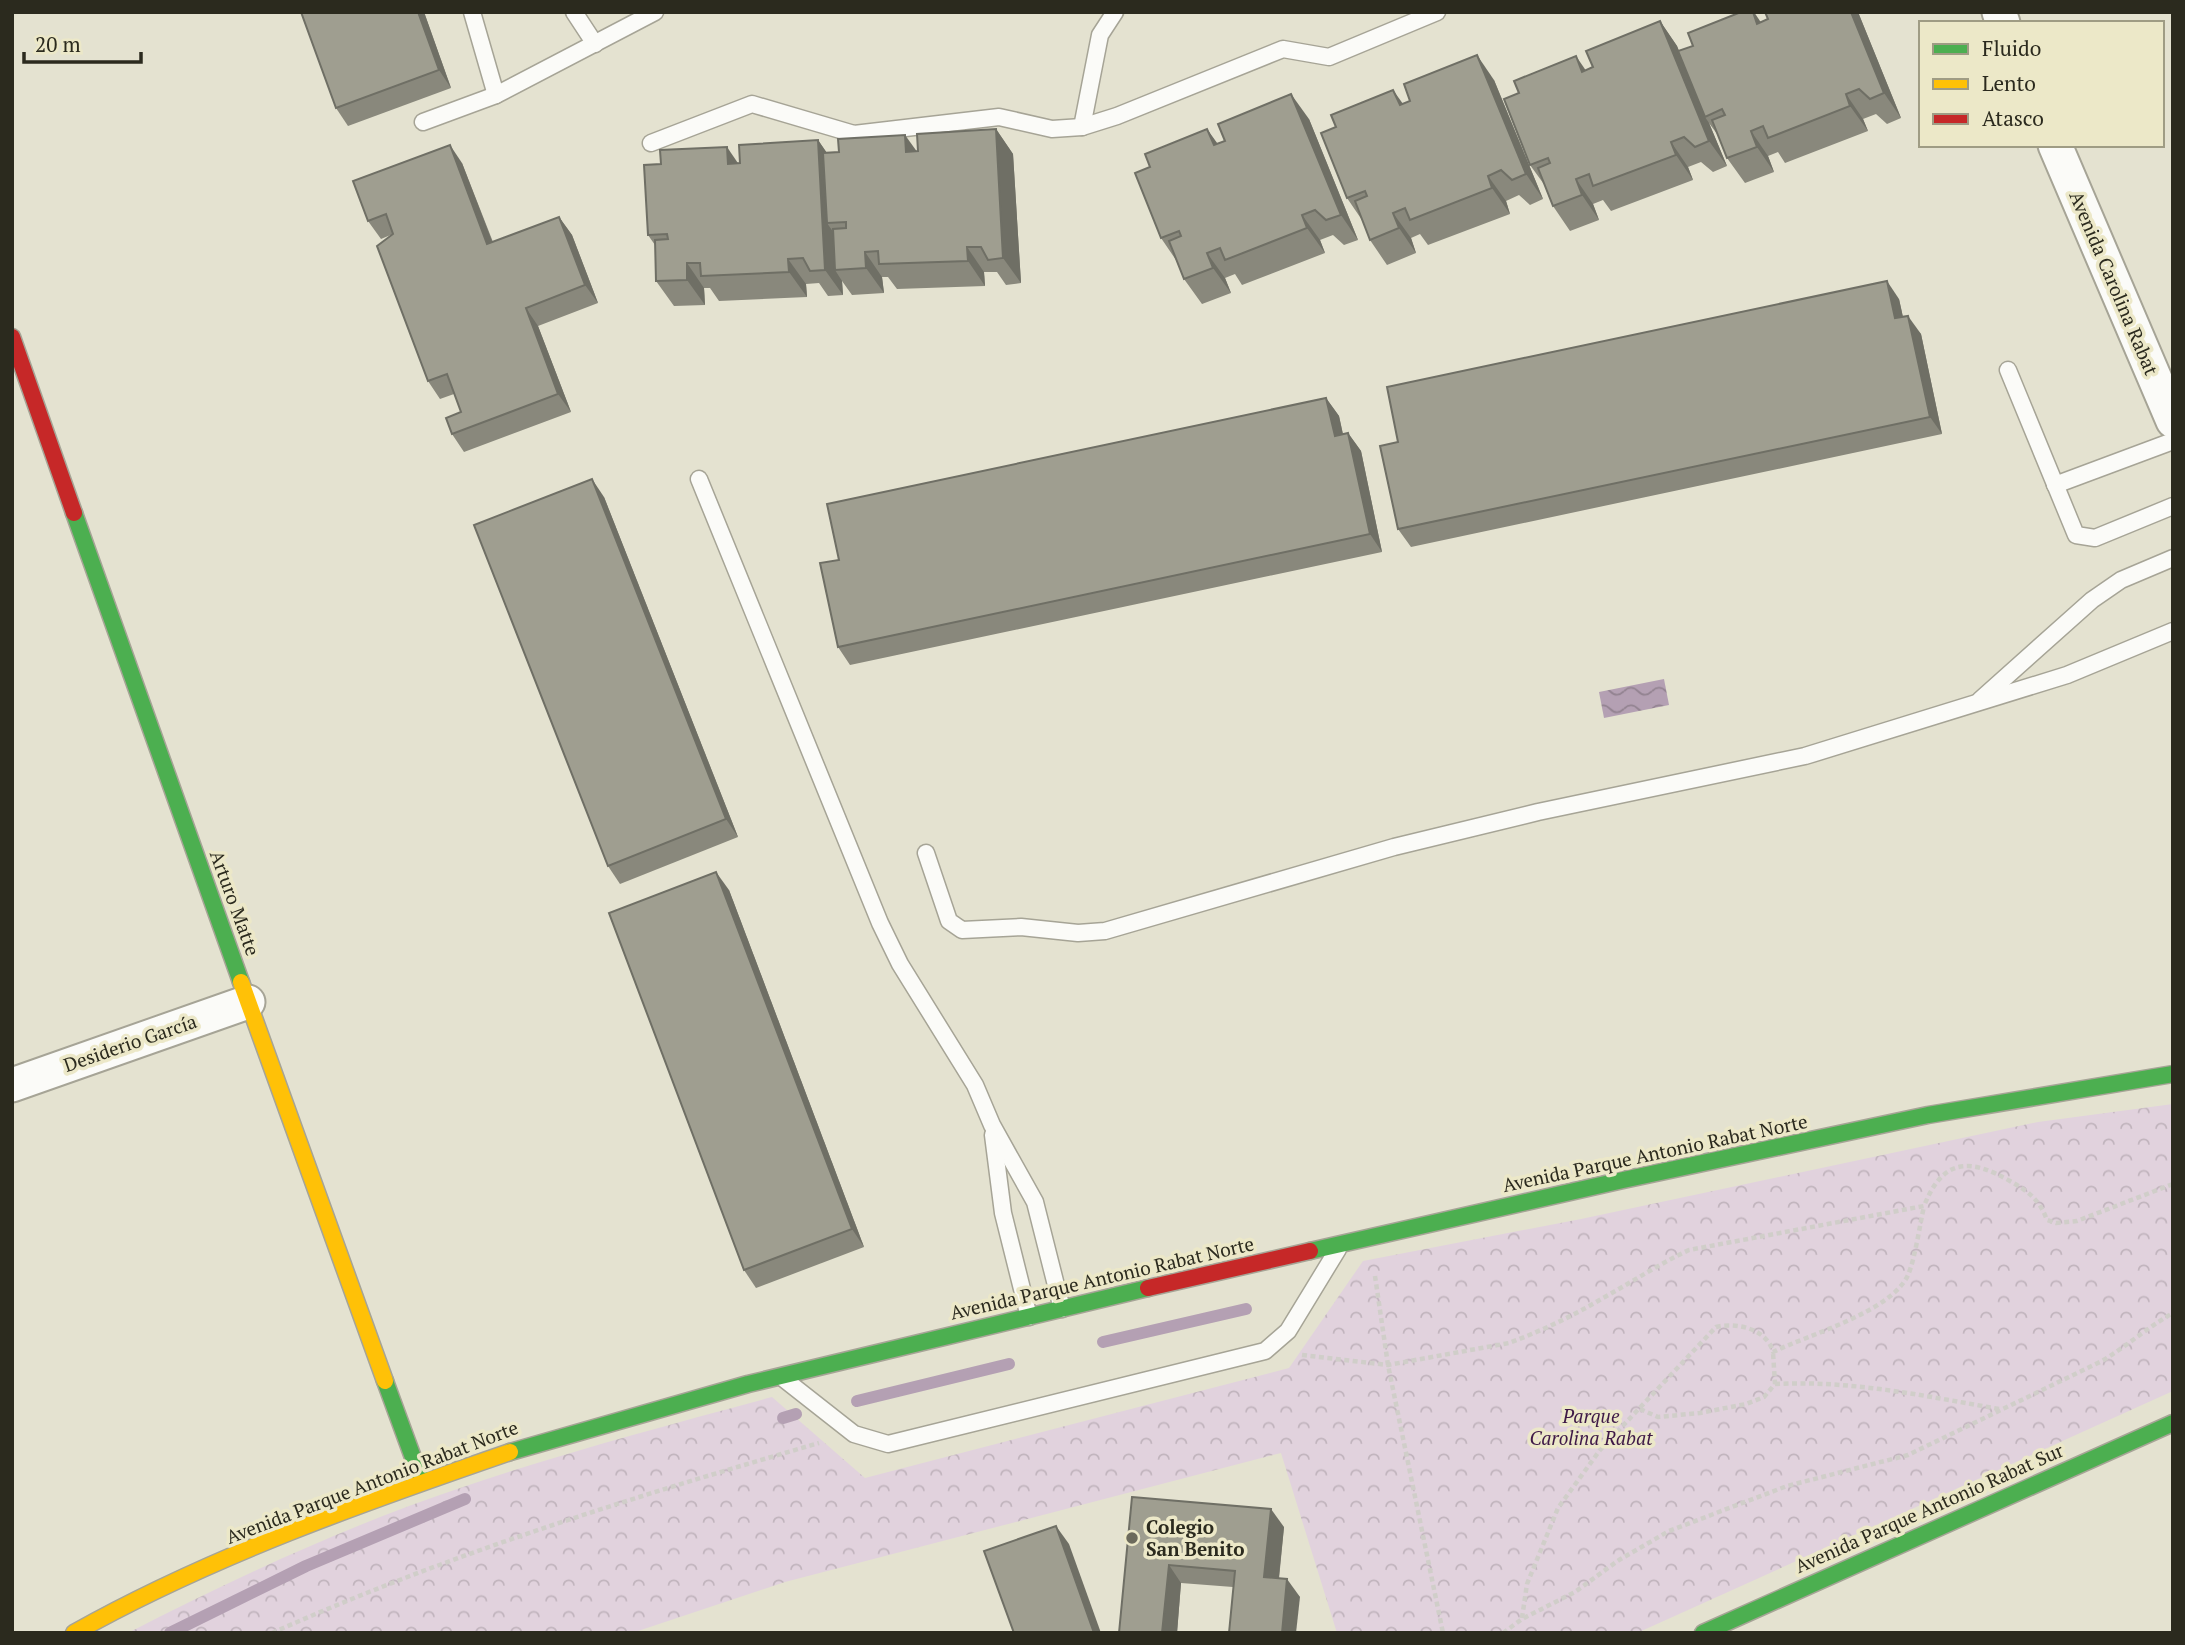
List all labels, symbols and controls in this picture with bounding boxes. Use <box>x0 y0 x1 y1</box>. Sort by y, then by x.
scale bar <box>24 21 142 65</box>
legend <box>1919 21 2164 147</box>
text: 20 m <box>35 30 81 58</box>
text: Fluido <box>1982 34 2041 62</box>
text: Lento <box>1982 69 2036 97</box>
text: Atasco <box>1982 104 2044 132</box>
street label: Avenida Carolina Rabat <box>2064 187 2165 379</box>
street label: Arturo Matte <box>205 847 266 959</box>
street label: Desiderio García <box>60 1008 200 1077</box>
street label: Avenida Parque Antonio Rabat Norte <box>1500 1108 1810 1197</box>
street label: Avenida Parque Antonio Rabat Norte <box>947 1230 1256 1325</box>
park label: Parque Carolina Rabat <box>1529 1403 1653 1450</box>
street label: Avenida Parque Antonio Rabat Norte <box>222 1414 522 1549</box>
street label: Avenida Parque Antonio Rabat Sur <box>1791 1437 2068 1578</box>
place label: Colegio San Benito <box>1146 1514 1245 1561</box>
marker: Colegio San Benito <box>1124 1530 1140 1546</box>

